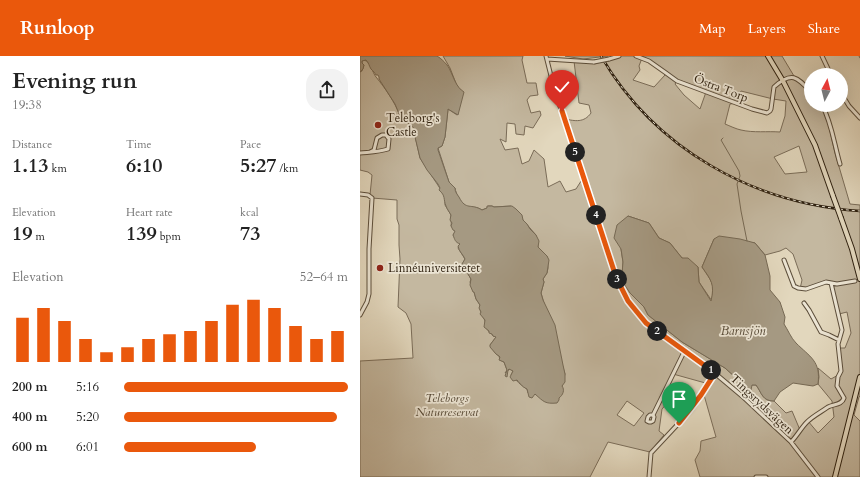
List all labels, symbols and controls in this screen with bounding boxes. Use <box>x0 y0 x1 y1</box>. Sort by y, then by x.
text: Runloop <box>20 15 94 41</box>
text: Map <box>699 19 726 38</box>
text: Layers <box>748 19 786 38</box>
text: Share <box>808 19 840 38</box>
text: Evening run <box>12 66 137 96</box>
north arrow <box>804 68 848 112</box>
map controls <box>804 68 848 112</box>
button: share <box>306 69 348 111</box>
pin <box>545 70 579 111</box>
street label: Östra Torp <box>692 70 750 106</box>
icon: check <box>551 76 573 98</box>
text: 19:38 <box>12 96 42 114</box>
place label: Teleborg's Castle <box>386 110 440 140</box>
marker: Teleborg's Castle <box>373 120 383 130</box>
text: Distance <box>12 137 52 152</box>
text: Time <box>126 137 151 152</box>
text: Pace <box>240 137 261 152</box>
pin: 5 <box>565 142 585 162</box>
text: 5 <box>572 144 578 159</box>
text: 1.13 <box>12 152 49 179</box>
text: 6:10 <box>126 152 163 179</box>
text: 5:27 <box>240 152 277 179</box>
text: km <box>49 161 67 176</box>
text: /km <box>277 161 298 176</box>
text: Elevation <box>12 205 56 220</box>
text: Heart rate <box>126 205 173 220</box>
text: kcal <box>240 205 258 220</box>
pin: 4 <box>586 205 606 225</box>
text: 4 <box>593 207 599 222</box>
text: 19 <box>12 220 33 247</box>
text: 139 <box>126 220 157 247</box>
text: 73 <box>240 220 261 247</box>
text: m <box>33 229 45 244</box>
text: bpm <box>157 229 181 244</box>
place label: Linnéuniversitetet <box>388 260 480 276</box>
marker: Linnéuniversitetet <box>375 263 385 273</box>
text: Elevation <box>12 268 64 286</box>
text: 52–64 m <box>300 268 348 286</box>
pin: 3 <box>607 269 627 289</box>
text: 3 <box>614 271 620 286</box>
pin: 2 <box>647 321 667 341</box>
water label: Barnsjön <box>720 322 766 340</box>
text: 2 <box>654 323 660 338</box>
pin: 1 <box>701 360 721 380</box>
text: 1 <box>708 362 714 377</box>
street label: Tingsrydsvägen <box>727 370 797 438</box>
text: 200 m <box>12 378 47 396</box>
text: 5:16 <box>76 378 99 396</box>
pin <box>662 382 696 423</box>
icon: arrive <box>668 388 690 410</box>
park label: Teleborgs Naturreservat <box>416 390 479 420</box>
text: 400 m <box>12 408 47 426</box>
text: 5:20 <box>76 408 99 426</box>
text: 600 m <box>12 438 47 456</box>
text: 6:01 <box>76 438 99 456</box>

